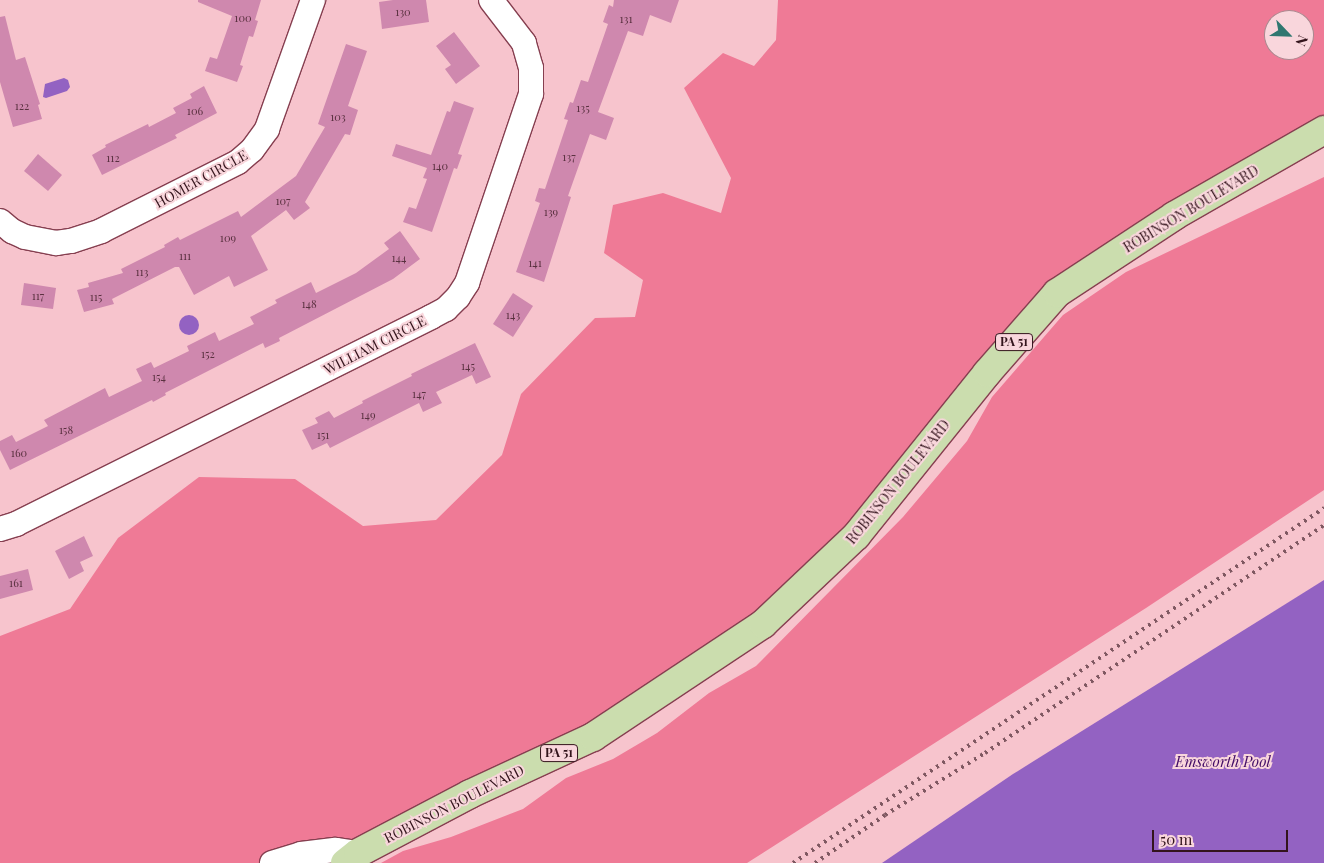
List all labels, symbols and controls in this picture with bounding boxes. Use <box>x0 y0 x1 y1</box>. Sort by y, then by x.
house number: 130 <box>395 5 411 19</box>
north arrow <box>1264 10 1314 60</box>
house number: 100 <box>234 11 252 25</box>
house number: 131 <box>620 12 632 26</box>
text: N <box>1292 32 1313 49</box>
house number: 122 <box>15 99 29 113</box>
house number: 135 <box>576 101 590 115</box>
house number: 106 <box>187 104 203 118</box>
house number: 103 <box>330 110 346 124</box>
street label: HOMER CIRCLE <box>152 146 250 212</box>
house number: 137 <box>562 150 576 164</box>
house number: 112 <box>106 151 120 165</box>
house number: 140 <box>432 159 448 173</box>
street label: ROBINSON BOULEVARD <box>1120 162 1262 256</box>
house number: 107 <box>275 194 291 208</box>
house number: 139 <box>544 205 558 219</box>
house number: 109 <box>220 231 236 245</box>
house number: 111 <box>179 249 191 263</box>
house number: 144 <box>392 251 406 265</box>
house number: 141 <box>528 256 542 270</box>
house number: 113 <box>136 265 148 279</box>
house number: 117 <box>32 289 44 303</box>
house number: 115 <box>90 290 102 304</box>
house number: 148 <box>301 297 317 311</box>
house number: 143 <box>506 308 520 322</box>
street label: WILLIAM CIRCLE <box>321 312 429 378</box>
road number: PA 51 <box>994 332 1034 352</box>
house number: 152 <box>201 347 215 361</box>
house number: 145 <box>461 359 475 373</box>
house number: 154 <box>152 370 166 384</box>
house number: 147 <box>412 387 426 401</box>
house number: 149 <box>360 408 376 422</box>
street label: ROBINSON BOULEVARD <box>843 417 953 547</box>
house number: 158 <box>59 423 73 437</box>
house number: 151 <box>317 428 329 442</box>
house number: 160 <box>11 446 27 460</box>
house number: 161 <box>9 576 23 590</box>
road number: PA 51 <box>539 744 579 762</box>
water label: Emsworth Pool <box>1175 753 1271 771</box>
street label: ROBINSON BOULEVARD <box>381 761 527 847</box>
scale bar <box>1154 820 1290 852</box>
text: 50 m <box>1160 829 1192 849</box>

